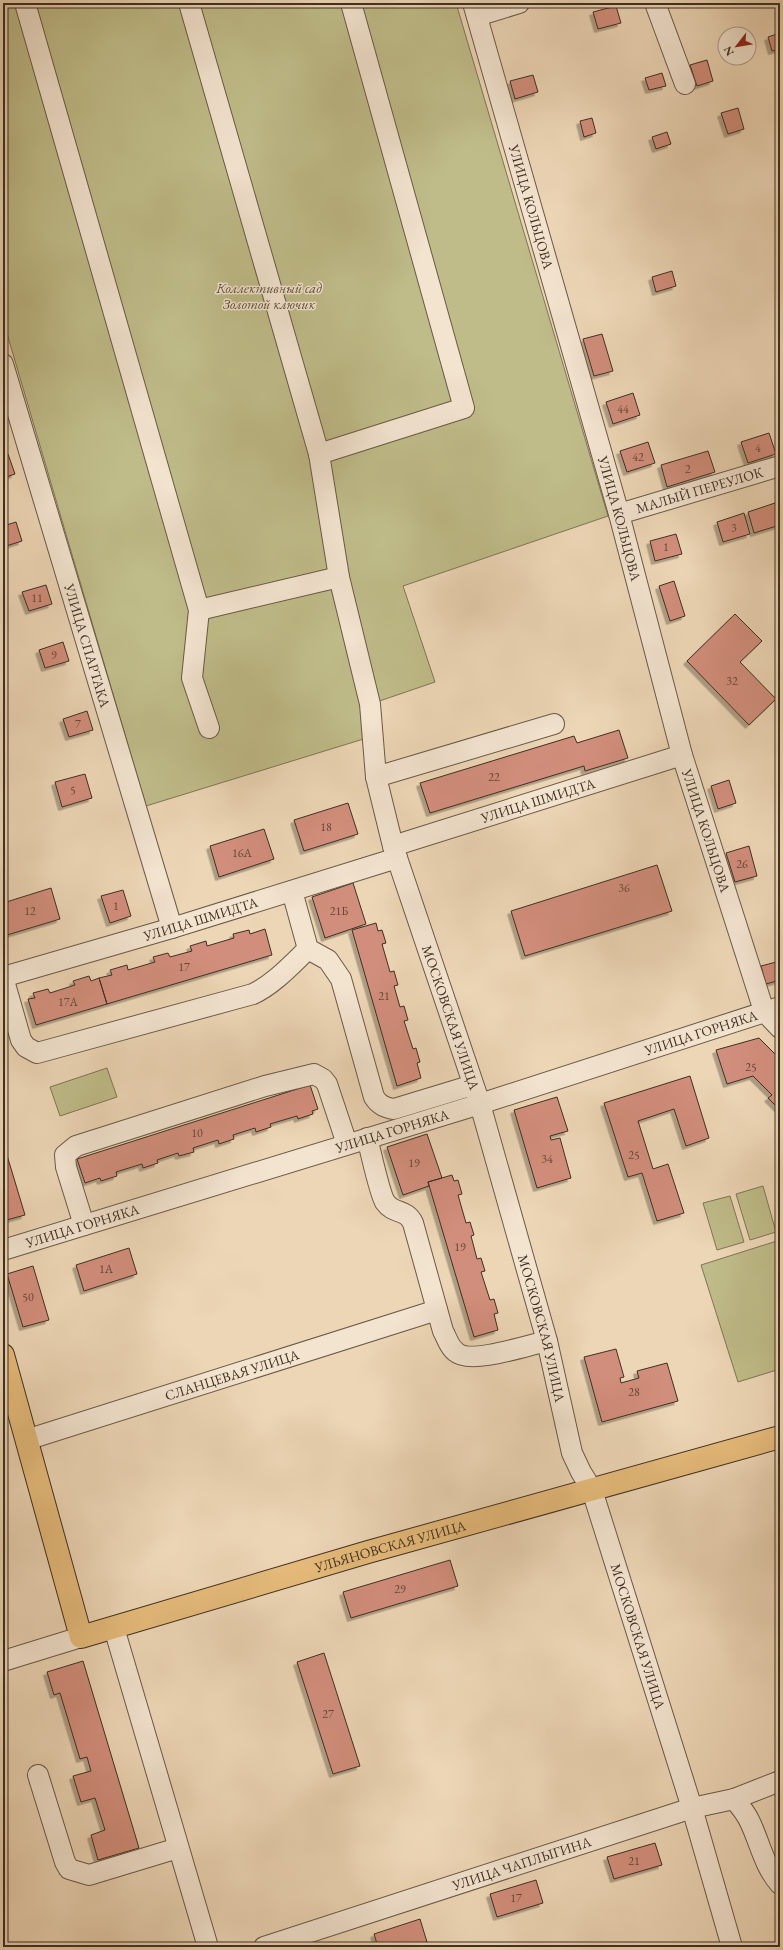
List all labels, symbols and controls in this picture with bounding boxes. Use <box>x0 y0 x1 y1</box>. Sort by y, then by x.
north arrow <box>717 26 757 66</box>
text: N <box>720 44 737 59</box>
street label: УЛИЦА КОЛЬЦОВА <box>505 142 558 271</box>
park label: Коллективный сад Золотой ключик <box>215 279 322 313</box>
house number: 44 <box>617 401 629 417</box>
house number: 4 <box>755 440 761 456</box>
house number: 42 <box>632 449 644 465</box>
street label: УЛИЦА КОЛЬЦОВА <box>594 453 645 583</box>
house number: 2 <box>685 461 691 477</box>
street label: МАЛЫЙ ПЕРЕУЛОК <box>634 462 766 517</box>
house number: 3 <box>731 520 737 536</box>
house number: 1 <box>663 539 669 555</box>
street label: УЛИЦА СПАРТАКА <box>60 581 115 710</box>
house number: 11 <box>31 590 43 606</box>
house number: 9 <box>51 647 57 663</box>
house number: 32 <box>726 673 738 689</box>
house number: 7 <box>75 716 81 732</box>
street label: УЛИЦА КОЛЬЦОВА <box>678 766 735 895</box>
house number: 22 <box>488 769 500 785</box>
street label: УЛИЦА ШМИДТА <box>478 774 598 827</box>
house number: 5 <box>70 782 76 798</box>
house number: 18 <box>320 819 332 835</box>
house number: 16А <box>232 845 253 861</box>
house number: 26 <box>736 856 748 872</box>
house number: 36 <box>618 880 630 896</box>
street label: УЛИЦА ШМИДТА <box>140 893 260 945</box>
house number: 1 <box>113 898 119 914</box>
house number: 12 <box>24 903 36 919</box>
house number: 21Б <box>330 903 348 919</box>
street label: МОСКОВСКАЯ УЛИЦА <box>418 943 484 1093</box>
house number: 17 <box>178 959 190 975</box>
house number: 21 <box>378 988 390 1004</box>
house number: 17А <box>58 994 79 1010</box>
street label: УЛИЦА ГОРНЯКА <box>641 1006 760 1060</box>
house number: 25 <box>745 1059 757 1075</box>
street label: УЛИЦА ГОРНЯКА <box>332 1105 451 1157</box>
house number: 10 <box>191 1125 203 1141</box>
house number: 25 <box>628 1147 640 1163</box>
house number: 34 <box>541 1151 553 1167</box>
house number: 19 <box>408 1155 420 1171</box>
street label: УЛИЦА ГОРНЯКА <box>23 1200 142 1252</box>
house number: 19 <box>454 1239 466 1255</box>
street label: МОСКОВСКАЯ УЛИЦА <box>514 1252 569 1404</box>
house number: 1А <box>99 1261 114 1277</box>
house number: 50 <box>22 1289 34 1305</box>
street label: СЛАНЦЕВАЯ УЛИЦА <box>163 1345 302 1405</box>
house number: 28 <box>628 1384 640 1400</box>
street label: УЛЬЯНОВСКАЯ УЛИЦА <box>312 1516 468 1577</box>
street label: МОСКОВСКАЯ УЛИЦА <box>607 1561 669 1712</box>
house number: 29 <box>394 1581 406 1597</box>
house number: 27 <box>322 1706 334 1722</box>
street label: УЛИЦА ЧАПЛЫГИНА <box>449 1832 594 1895</box>
house number: 21 <box>628 1853 640 1869</box>
house number: 17 <box>510 1890 522 1906</box>

